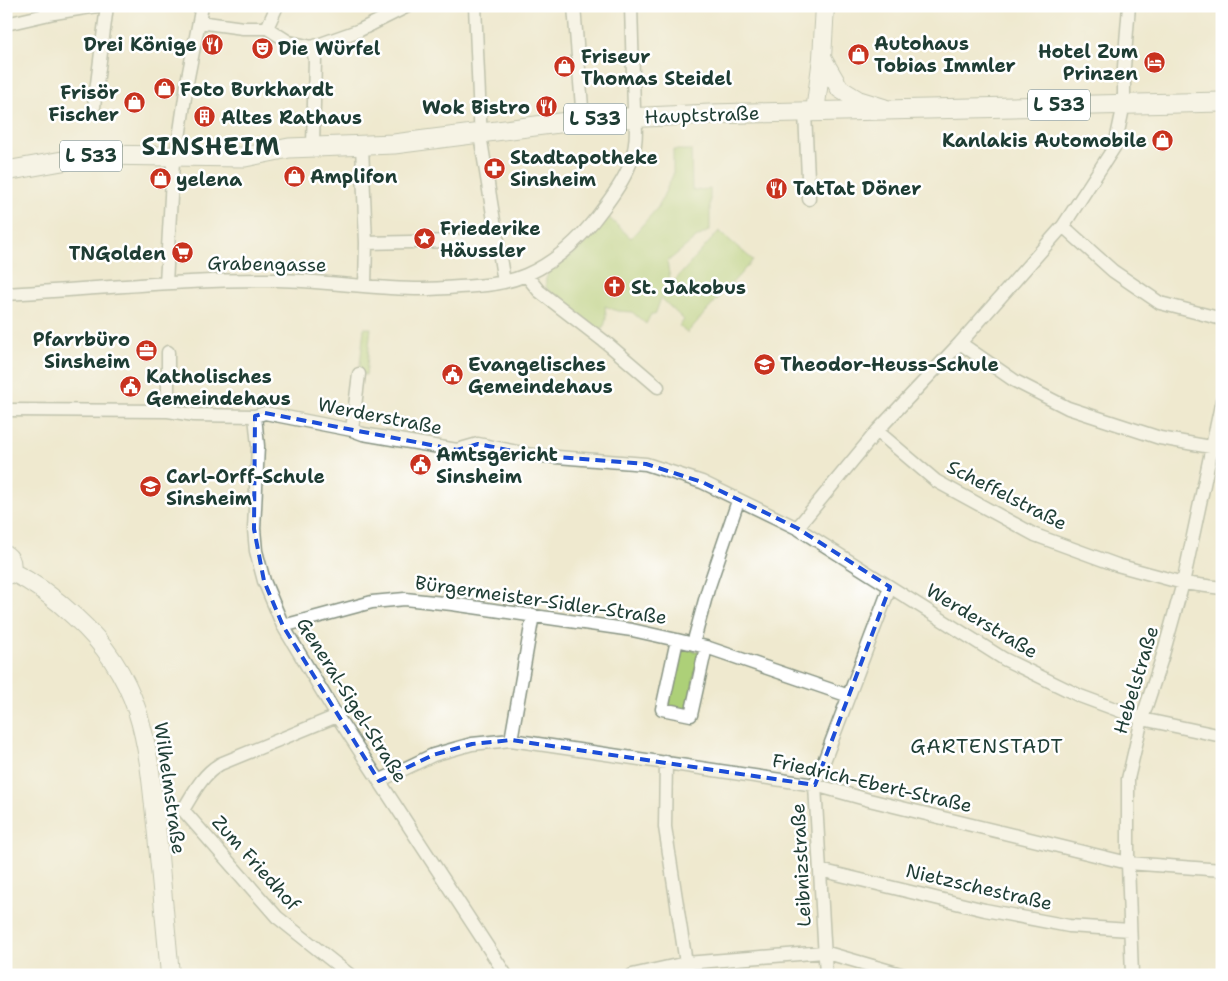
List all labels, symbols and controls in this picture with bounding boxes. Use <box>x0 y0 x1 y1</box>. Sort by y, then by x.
place label: Autohaus Tobias Immler <box>874 31 1016 78</box>
place label: Drei Könige <box>83 32 197 57</box>
restaurant icon: Drei Könige <box>201 32 225 56</box>
theatre icon: Die Würfel <box>250 36 274 60</box>
place label: Die Würfel <box>278 36 381 61</box>
place label: Hotel Zum Prinzen <box>1038 39 1138 86</box>
shop icon: Autohaus Tobias Immler <box>846 42 870 66</box>
place label: Friseur Thomas Steidel <box>581 44 732 91</box>
hotel icon: Hotel Zum Prinzen <box>1142 50 1166 74</box>
shop icon: Friseur Thomas Steidel <box>553 55 577 79</box>
shop icon: Foto Burkhardt <box>152 77 176 101</box>
place label: Foto Burkhardt <box>180 77 334 102</box>
place label: Frisör Fischer <box>48 80 119 127</box>
road number: L 533 <box>1028 90 1090 120</box>
shop icon: Frisör Fischer <box>123 91 147 115</box>
place label: Wok Bistro <box>422 95 530 120</box>
restaurant icon: Wok Bistro <box>534 95 558 119</box>
street label: Hauptstraße <box>644 101 760 129</box>
road number: L 533 <box>564 104 626 134</box>
building icon: Altes Rathaus <box>193 105 217 129</box>
place label: Altes Rathaus <box>221 105 362 130</box>
place label: Kanlakis Automobile <box>942 128 1147 153</box>
shop icon: Kanlakis Automobile <box>1151 128 1175 152</box>
district label: SINSHEIM <box>141 131 281 163</box>
road number: L 533 <box>60 140 122 172</box>
place label: Stadtapotheke Sinsheim <box>510 145 658 192</box>
pharmacy icon: Stadtapotheke Sinsheim <box>482 156 506 180</box>
shop icon: Amplifon <box>282 164 306 188</box>
place label: Amplifon <box>310 164 398 189</box>
shop icon: yelena <box>148 167 172 191</box>
place label: yelena <box>176 167 242 192</box>
restaurant icon: TatTat Döner <box>765 176 789 200</box>
place label: TatTat Döner <box>793 176 921 201</box>
place label: Friederike Häussler <box>440 216 541 263</box>
place icon: Friederike Häussler <box>412 227 436 251</box>
place label: TNGolden <box>69 241 166 266</box>
supermarket icon: TNGolden <box>170 241 194 265</box>
street label: Grabengasse <box>207 250 327 278</box>
church icon: St. Jakobus <box>603 275 627 299</box>
place label: St. Jakobus <box>631 275 746 300</box>
place label: Pfarrbüro Sinsheim <box>33 327 130 374</box>
office icon: Pfarrbüro Sinsheim <box>134 338 158 362</box>
place label: Evangelisches Gemeindehaus <box>468 352 613 399</box>
school or university icon: Theodor-Heuss-Schule <box>752 352 776 376</box>
place label: Theodor-Heuss-Schule <box>780 352 999 377</box>
public building icon: Evangelisches Gemeindehaus <box>440 363 464 387</box>
place label: Katholisches Gemeindehaus <box>146 364 291 411</box>
public building icon: Katholisches Gemeindehaus <box>118 375 142 399</box>
street label: Werderstraße <box>316 392 444 440</box>
place label: Amtsgericht Sinsheim <box>436 442 558 489</box>
public building icon: Amtsgericht Sinsheim <box>408 453 432 477</box>
street label: Scheffelstraße <box>943 454 1071 536</box>
place label: Carl-Orff-Schule Sinsheim <box>166 464 325 511</box>
school or university icon: Carl-Orff-Schule Sinsheim <box>138 475 162 499</box>
street label: Bürgermeister-Sidler-Straße <box>413 570 669 630</box>
street label: Werderstraße <box>921 578 1043 664</box>
street label: General-Sigel-Straße <box>291 613 413 787</box>
street label: Hebelstraße <box>1108 623 1164 737</box>
street label: Wilhelmstraße <box>148 720 192 856</box>
district label: GARTENSTADT <box>910 733 1064 759</box>
street label: Friedrich-Ebert-Straße <box>770 748 974 818</box>
street label: Leibnizstraße <box>785 802 817 928</box>
street label: Zum Friedhof <box>207 810 306 917</box>
street label: Nietzschestraße <box>903 858 1055 916</box>

